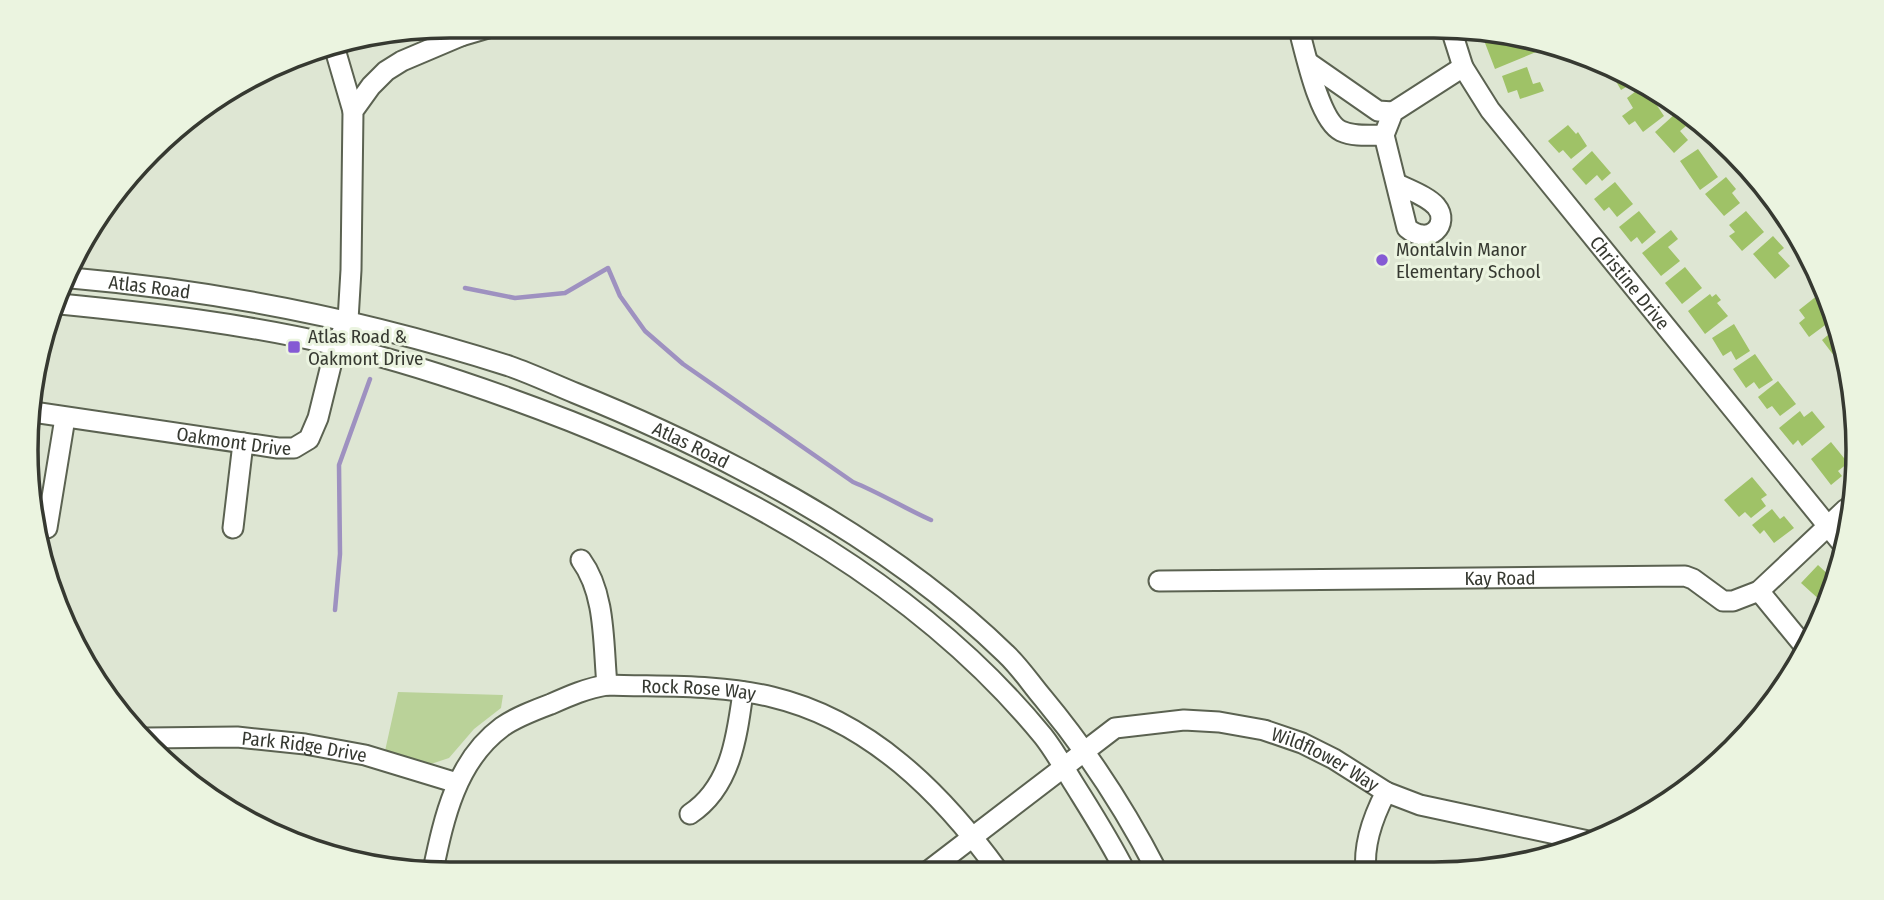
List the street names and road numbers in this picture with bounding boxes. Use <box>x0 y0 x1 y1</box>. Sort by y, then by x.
street label: Christine Drive <box>1585 231 1675 335</box>
street label: Atlas Road <box>107 271 192 304</box>
street label: Atlas Road <box>649 417 733 473</box>
street label: Oakmont Drive <box>175 422 291 461</box>
street label: Kay Road <box>1464 566 1536 590</box>
street label: Rock Rose Way <box>641 675 758 705</box>
street label: Wildflower Way <box>1268 722 1384 797</box>
street label: Park Ridge Drive <box>241 727 369 767</box>

